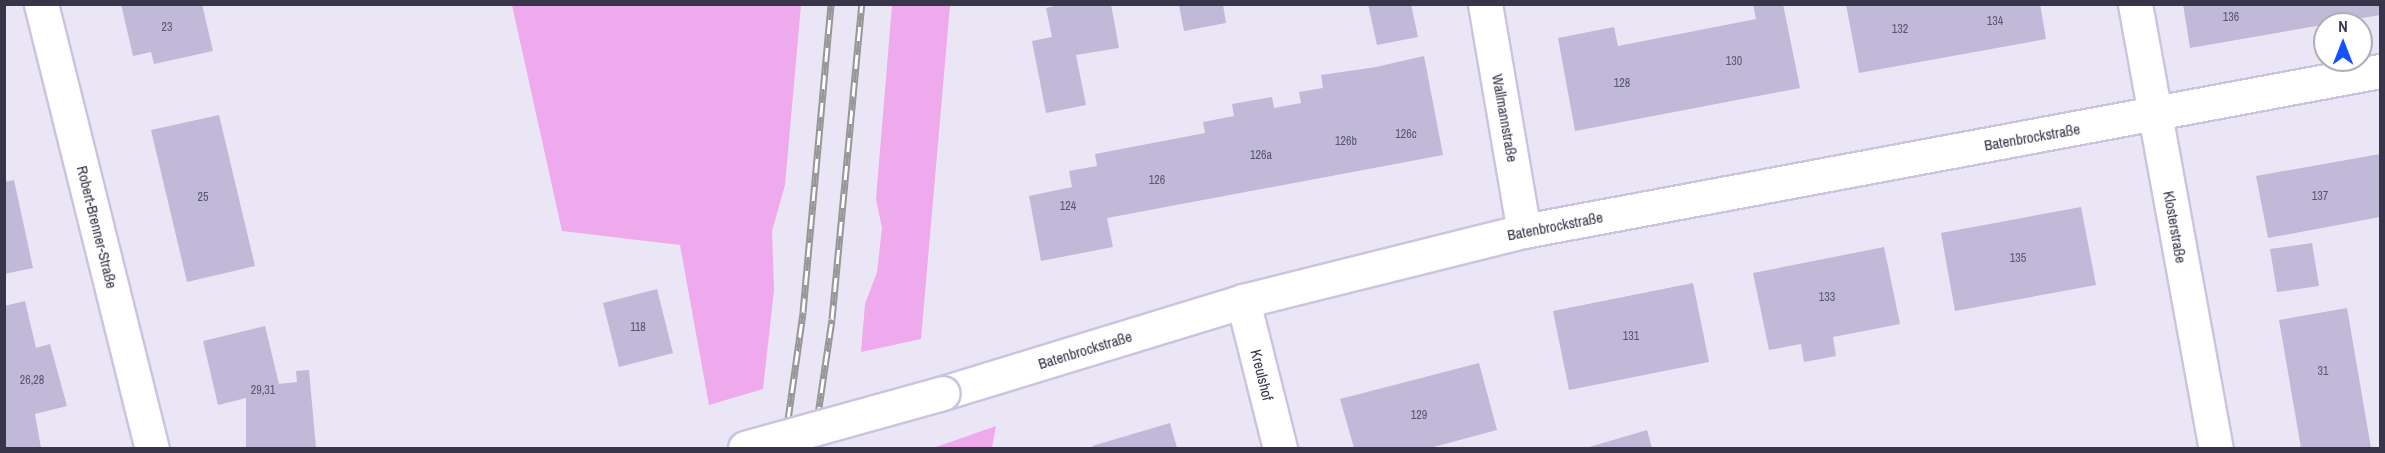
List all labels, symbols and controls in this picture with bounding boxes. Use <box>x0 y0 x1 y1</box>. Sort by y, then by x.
house number: 136 <box>2223 11 2239 25</box>
north arrow <box>2313 12 2373 72</box>
house number: 134 <box>1987 15 2003 29</box>
text: N <box>2338 15 2348 37</box>
house number: 23 <box>162 21 172 35</box>
house number: 132 <box>1892 23 1908 37</box>
house number: 130 <box>1726 55 1742 69</box>
street label: Wallmannstraße <box>1488 73 1522 163</box>
house number: 128 <box>1614 77 1630 91</box>
street label: Batenbrockstraße <box>1983 120 2081 154</box>
house number: 126c <box>1395 128 1417 142</box>
house number: 126b <box>1335 135 1357 149</box>
house number: 126a <box>1250 149 1272 163</box>
street label: Robert-Brenner-Straße <box>73 164 121 290</box>
house number: 126 <box>1149 174 1165 188</box>
street label: Klosterstraße <box>2160 189 2190 265</box>
house number: 137 <box>2312 190 2328 204</box>
house number: 25 <box>198 191 208 205</box>
house number: 124 <box>1060 200 1076 214</box>
street label: Batenbrockstraße <box>1506 208 1604 244</box>
house number: 135 <box>2010 252 2026 266</box>
house number: 133 <box>1819 291 1835 305</box>
house number: 118 <box>630 321 646 335</box>
street label: Batenbrockstraße <box>1036 327 1134 373</box>
house number: 131 <box>1623 330 1639 344</box>
street label: Kreulshof <box>1247 348 1277 402</box>
house number: 31 <box>2318 365 2328 379</box>
house number: 26,28 <box>20 374 44 388</box>
house number: 29,31 <box>251 384 275 398</box>
house number: 129 <box>1411 409 1427 423</box>

